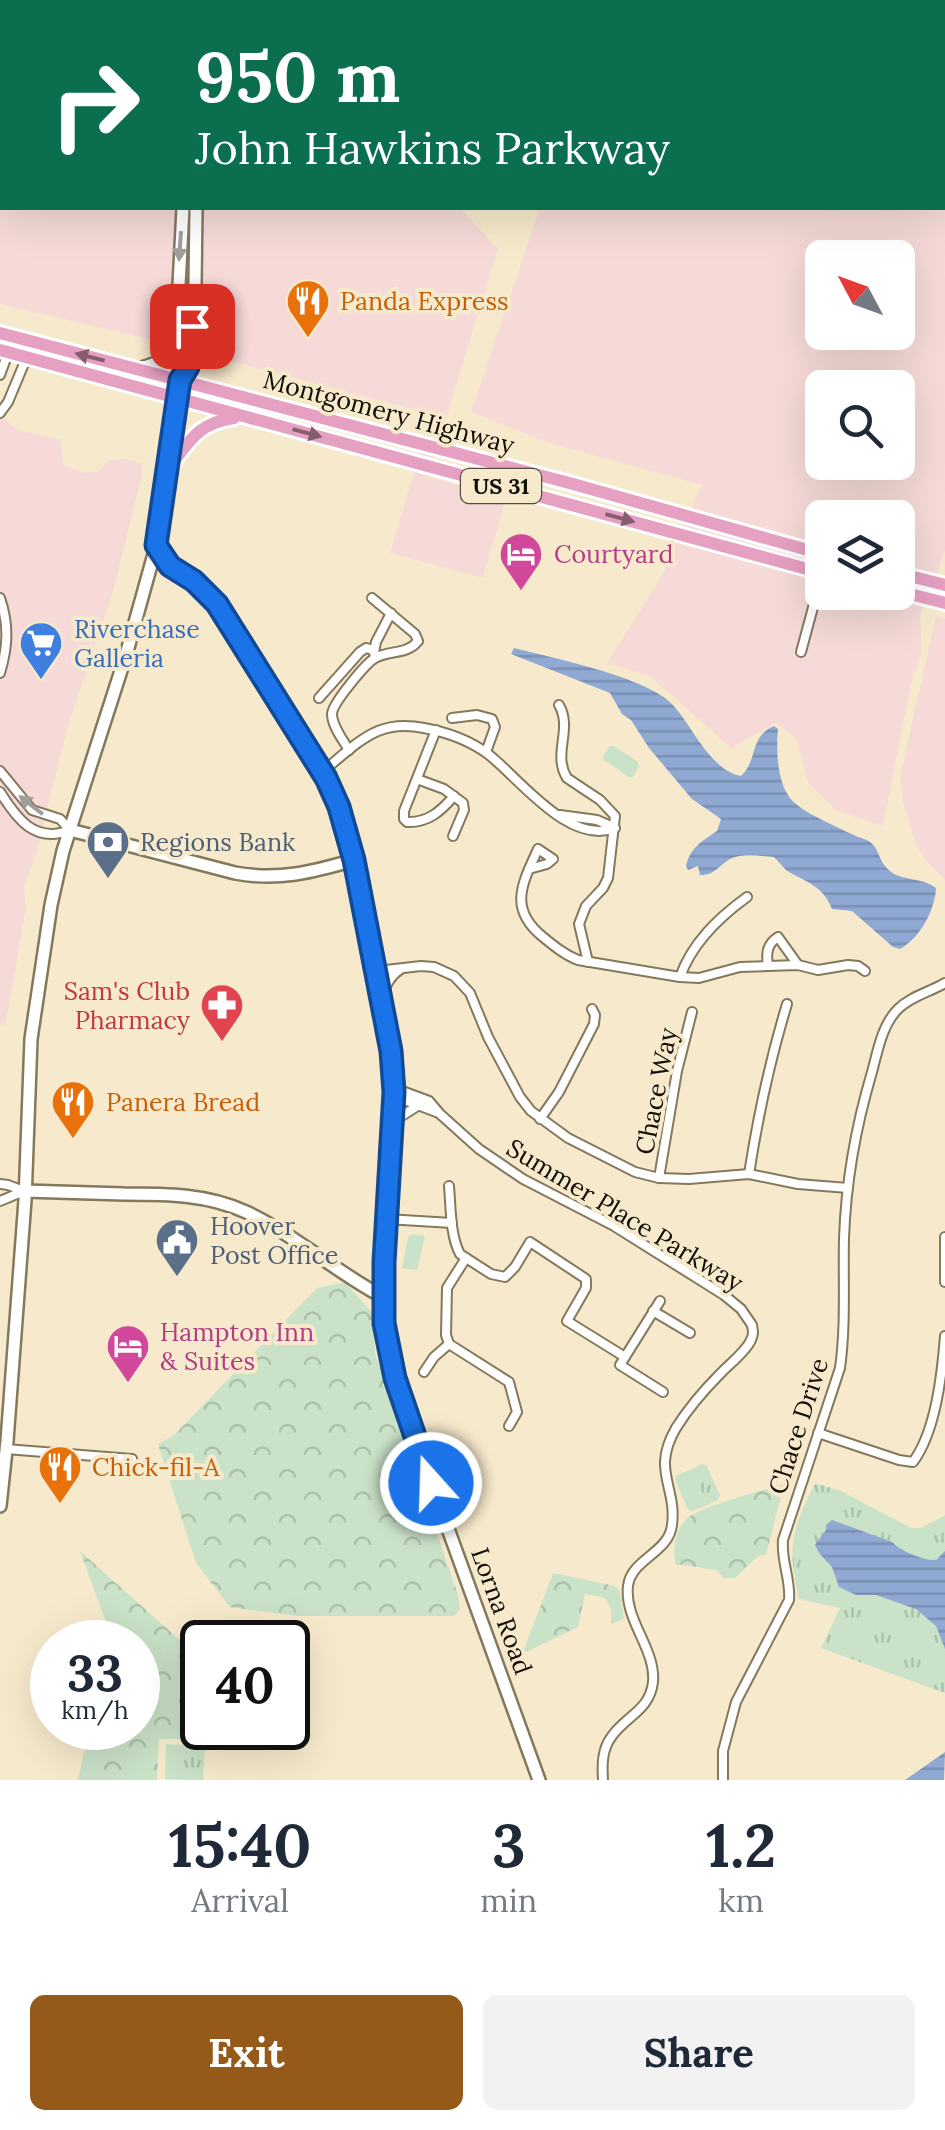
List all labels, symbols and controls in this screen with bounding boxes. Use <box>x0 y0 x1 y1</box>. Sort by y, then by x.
text: 950 m <box>195 32 400 121</box>
icon: right <box>30 40 160 170</box>
text: John Hawkins Parkway <box>195 119 670 176</box>
one-way arrow <box>172 231 188 263</box>
north arrow <box>805 240 915 350</box>
map controls <box>805 240 915 610</box>
restaurant icon: Panda Express <box>285 278 331 339</box>
pin <box>150 284 235 369</box>
place label: Panda Express <box>340 285 509 317</box>
icon: arrive <box>165 299 220 354</box>
one-way arrow <box>74 349 105 364</box>
street label: Montgomery Highway <box>260 363 519 461</box>
button: search <box>805 370 915 480</box>
one-way arrow <box>292 426 323 442</box>
road number: US 31 <box>461 469 541 503</box>
button: layers <box>805 500 915 610</box>
one-way arrow <box>605 511 636 527</box>
hotel icon: Courtyard <box>498 531 544 592</box>
place label: Courtyard <box>554 538 674 570</box>
place label: Riverchase Galleria <box>74 613 200 674</box>
supermarket icon: Riverchase Galleria <box>18 620 64 681</box>
one-way arrow <box>19 795 44 816</box>
bank icon: Regions Bank <box>85 819 131 880</box>
place label: Regions Bank <box>140 826 296 858</box>
place label: Sam's Club Pharmacy <box>64 975 191 1036</box>
pharmacy icon: Sam's Club Pharmacy <box>199 982 245 1043</box>
street label: Chace Way <box>628 1024 684 1157</box>
restaurant icon: Panera Bread <box>50 1079 96 1140</box>
place label: Panera Bread <box>106 1086 260 1118</box>
street label: Summer Place Parkway <box>501 1132 750 1299</box>
place label: Hoover Post Office <box>210 1210 338 1271</box>
public building icon: Hoover Post Office <box>154 1217 200 1278</box>
place label: Hampton Inn & Suites <box>160 1316 314 1377</box>
hotel icon: Hampton Inn & Suites <box>105 1323 151 1384</box>
street label: Chace Drive <box>761 1354 835 1498</box>
position arrow <box>379 1431 483 1535</box>
restaurant icon: Chick-fil-A <box>37 1444 83 1505</box>
place label: Chick-fil-A <box>92 1451 220 1483</box>
street label: Lorna Road <box>464 1543 540 1679</box>
speed limit sign: 40 <box>180 1620 310 1750</box>
text: 33 <box>67 1641 123 1705</box>
text: km/h <box>61 1694 129 1726</box>
text: 15:40 <box>169 1807 311 1883</box>
text: 3 <box>492 1807 526 1883</box>
text: 1.2 <box>706 1807 776 1883</box>
text: Arrival <box>191 1880 289 1921</box>
text: min <box>480 1880 537 1921</box>
text: km <box>718 1880 764 1921</box>
button: Exit <box>30 1995 463 2110</box>
button: Share <box>483 1995 915 2110</box>

